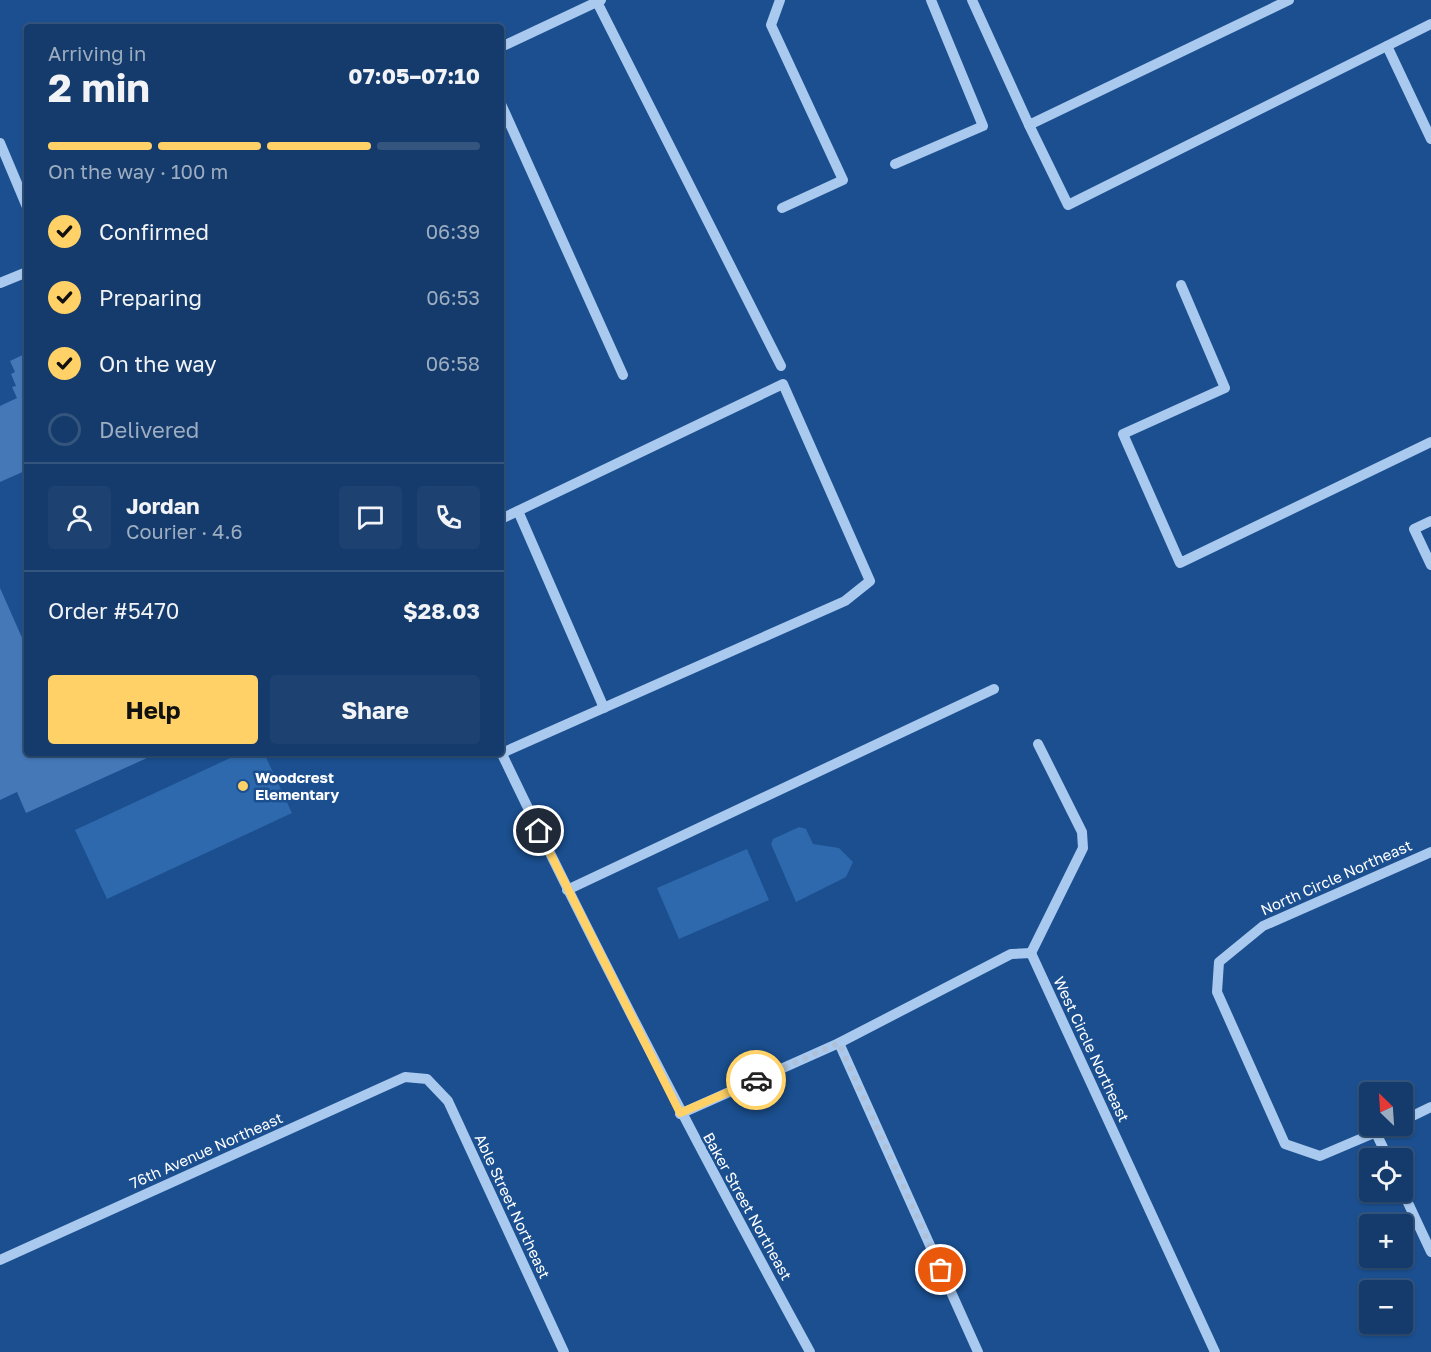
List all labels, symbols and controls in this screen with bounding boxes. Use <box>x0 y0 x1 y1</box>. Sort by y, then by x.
text: Arriving in <box>48 41 146 65</box>
text: 07:05–07:10 <box>348 62 480 89</box>
text: 2 min <box>48 64 150 111</box>
text: On the way · 100 m <box>48 159 228 183</box>
icon: check <box>48 215 81 248</box>
text: Confirmed <box>99 218 209 245</box>
text: 06:39 <box>426 219 480 243</box>
icon: check <box>48 281 81 314</box>
text: Preparing <box>99 284 202 311</box>
text: 06:53 <box>426 285 480 309</box>
icon: check <box>48 347 81 380</box>
text: On the way <box>99 350 217 377</box>
text: 06:58 <box>426 351 480 375</box>
text: Delivered <box>99 416 199 443</box>
button: person <box>48 486 111 549</box>
button: chat <box>339 486 402 549</box>
button: phone <box>417 486 480 549</box>
text: Jordan <box>126 492 200 519</box>
text: Courier · 4.6 <box>126 519 243 543</box>
text: Order #5470 <box>48 597 179 624</box>
text: $28.03 <box>403 597 480 624</box>
button: Help <box>48 675 258 744</box>
button: Share <box>270 675 480 744</box>
place label: Woodcrest Elementary <box>255 768 339 803</box>
marker: Woodcrest Elementary <box>236 779 250 793</box>
pin <box>513 805 564 856</box>
icon: home <box>522 814 555 847</box>
street label: North Circle Northeast <box>1258 836 1414 918</box>
street label: West Circle Northeast <box>1050 973 1134 1125</box>
courier <box>726 1050 786 1110</box>
icon: car <box>740 1064 773 1097</box>
north arrow <box>1359 1082 1413 1136</box>
map controls <box>1359 1082 1413 1334</box>
street label: 76th Avenue Northeast <box>127 1108 285 1192</box>
street label: Baker Street Northeast <box>700 1129 796 1283</box>
street label: Able Street Northeast <box>472 1131 554 1281</box>
button: locate <box>1359 1148 1413 1202</box>
button: + <box>1359 1214 1413 1268</box>
pin <box>915 1244 966 1295</box>
icon: bag <box>924 1253 957 1286</box>
button: − <box>1359 1280 1413 1334</box>

